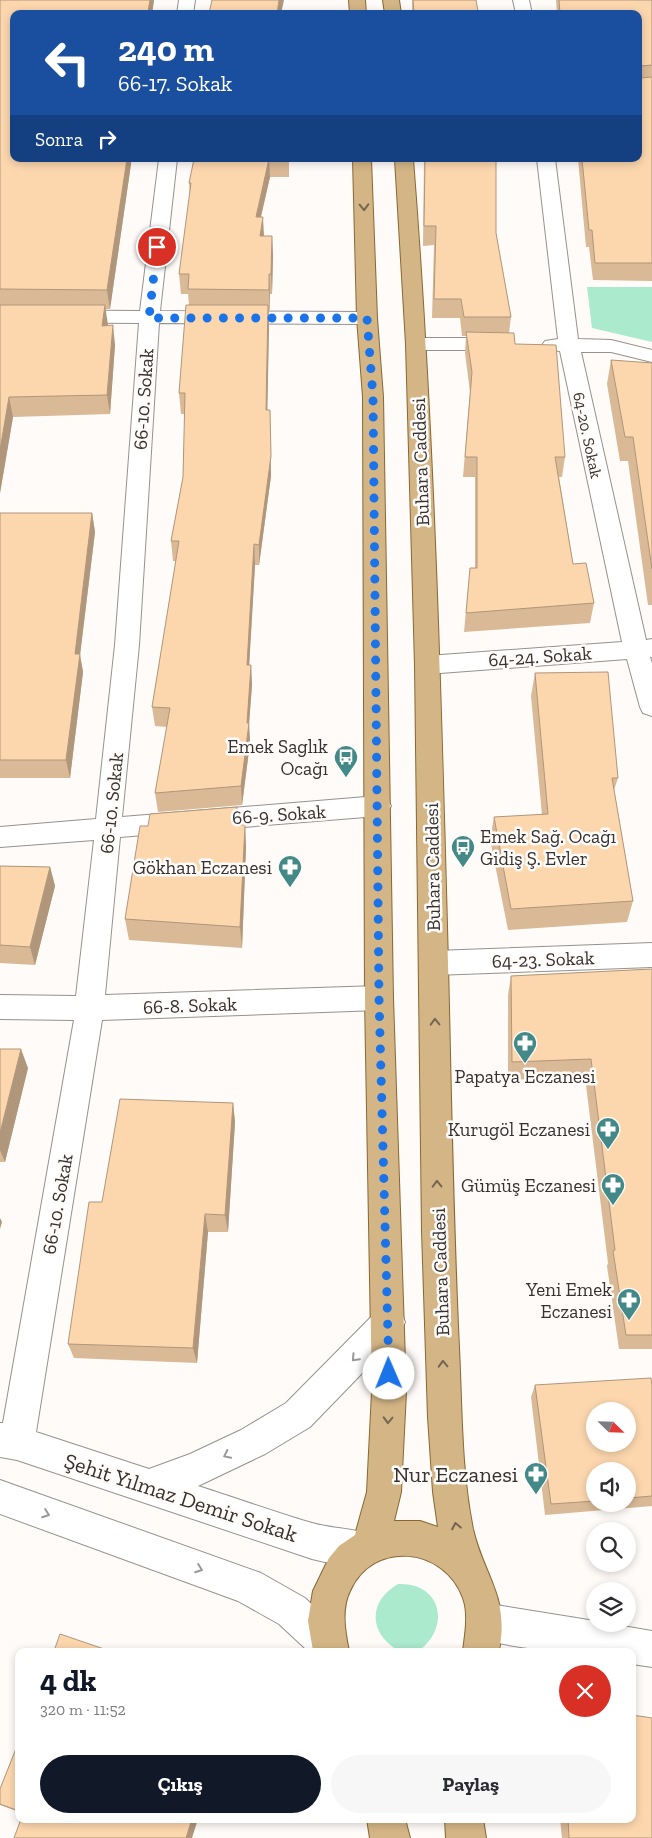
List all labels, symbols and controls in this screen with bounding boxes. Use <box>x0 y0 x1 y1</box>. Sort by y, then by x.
text: 240 m <box>118 28 214 70</box>
icon: left <box>35 30 100 95</box>
text: 66-17. Sokak <box>118 70 232 97</box>
icon: right <box>93 125 121 153</box>
text: Sonra <box>35 128 83 151</box>
one-way arrow <box>359 204 370 212</box>
pin <box>136 226 178 268</box>
icon: arrive <box>143 233 171 261</box>
street label: 66-10. Sokak <box>128 347 159 450</box>
street label: 64-20. Sokak <box>569 390 606 481</box>
street label: Buhara Caddesi <box>407 397 434 527</box>
street label: 64-24. Sokak <box>488 641 593 672</box>
place label: Emek Saglık Ocağı <box>227 735 328 780</box>
bus stop icon: Emek Saglık Ocağı <box>333 744 359 778</box>
street label: 66-10. Sokak <box>95 751 128 855</box>
street label: 66-9. Sokak <box>231 800 327 829</box>
street label: Buhara Caddesi <box>420 803 445 931</box>
place label: Emek Sağ. Ocağı Gidiş Ş. Evler <box>480 825 616 870</box>
bus stop icon: Emek Sağ. Ocağı Gidiş Ş. Evler <box>450 834 476 868</box>
pharmacy icon: Gökhan Eczanesi <box>277 854 303 888</box>
place label: Gökhan Eczanesi <box>133 856 272 879</box>
street label: 64-23. Sokak <box>491 946 595 973</box>
street label: 66-8. Sokak <box>143 992 237 1019</box>
one-way arrow <box>430 1017 440 1025</box>
pharmacy icon: Papatya Eczanesi <box>512 1030 538 1064</box>
place label: Papatya Eczanesi <box>454 1065 596 1088</box>
pharmacy icon: Kurugöl Eczanesi <box>595 1116 621 1150</box>
place label: Kurugöl Eczanesi <box>448 1118 590 1141</box>
street label: 66-10. Sokak <box>37 1152 78 1256</box>
pharmacy icon: Gümüş Eczanesi <box>600 1172 626 1206</box>
place label: Gümüş Eczanesi <box>461 1174 596 1197</box>
one-way arrow <box>432 1180 442 1188</box>
street label: Buhara Caddesi <box>427 1207 454 1337</box>
place label: Yeni Emek Eczanesi <box>525 1278 612 1323</box>
pharmacy icon: Yeni Emek Eczanesi <box>616 1287 642 1321</box>
position arrow <box>362 1347 414 1399</box>
one-way arrow <box>352 1352 361 1361</box>
one-way arrow <box>438 1360 448 1368</box>
north arrow <box>586 1402 636 1452</box>
map controls <box>586 1402 636 1632</box>
one-way arrow <box>383 1416 393 1424</box>
street label: Şehit Yılmaz Demir Sokak <box>61 1447 301 1548</box>
one-way arrow <box>223 1449 232 1459</box>
place label: Nur Eczanesi <box>393 1461 518 1488</box>
pharmacy icon: Nur Eczanesi <box>523 1461 549 1495</box>
button: sound <box>586 1462 636 1512</box>
one-way arrow <box>41 1508 50 1518</box>
one-way arrow <box>451 1521 461 1530</box>
button: search <box>586 1522 636 1572</box>
one-way arrow <box>194 1563 203 1573</box>
button: layers <box>586 1582 636 1632</box>
text: 4 dk <box>40 1663 96 1699</box>
button: close <box>559 1665 611 1717</box>
text: 320 m · 11:52 <box>40 1700 126 1719</box>
button: Çıkış <box>40 1755 321 1813</box>
button: Paylaş <box>331 1755 611 1813</box>

